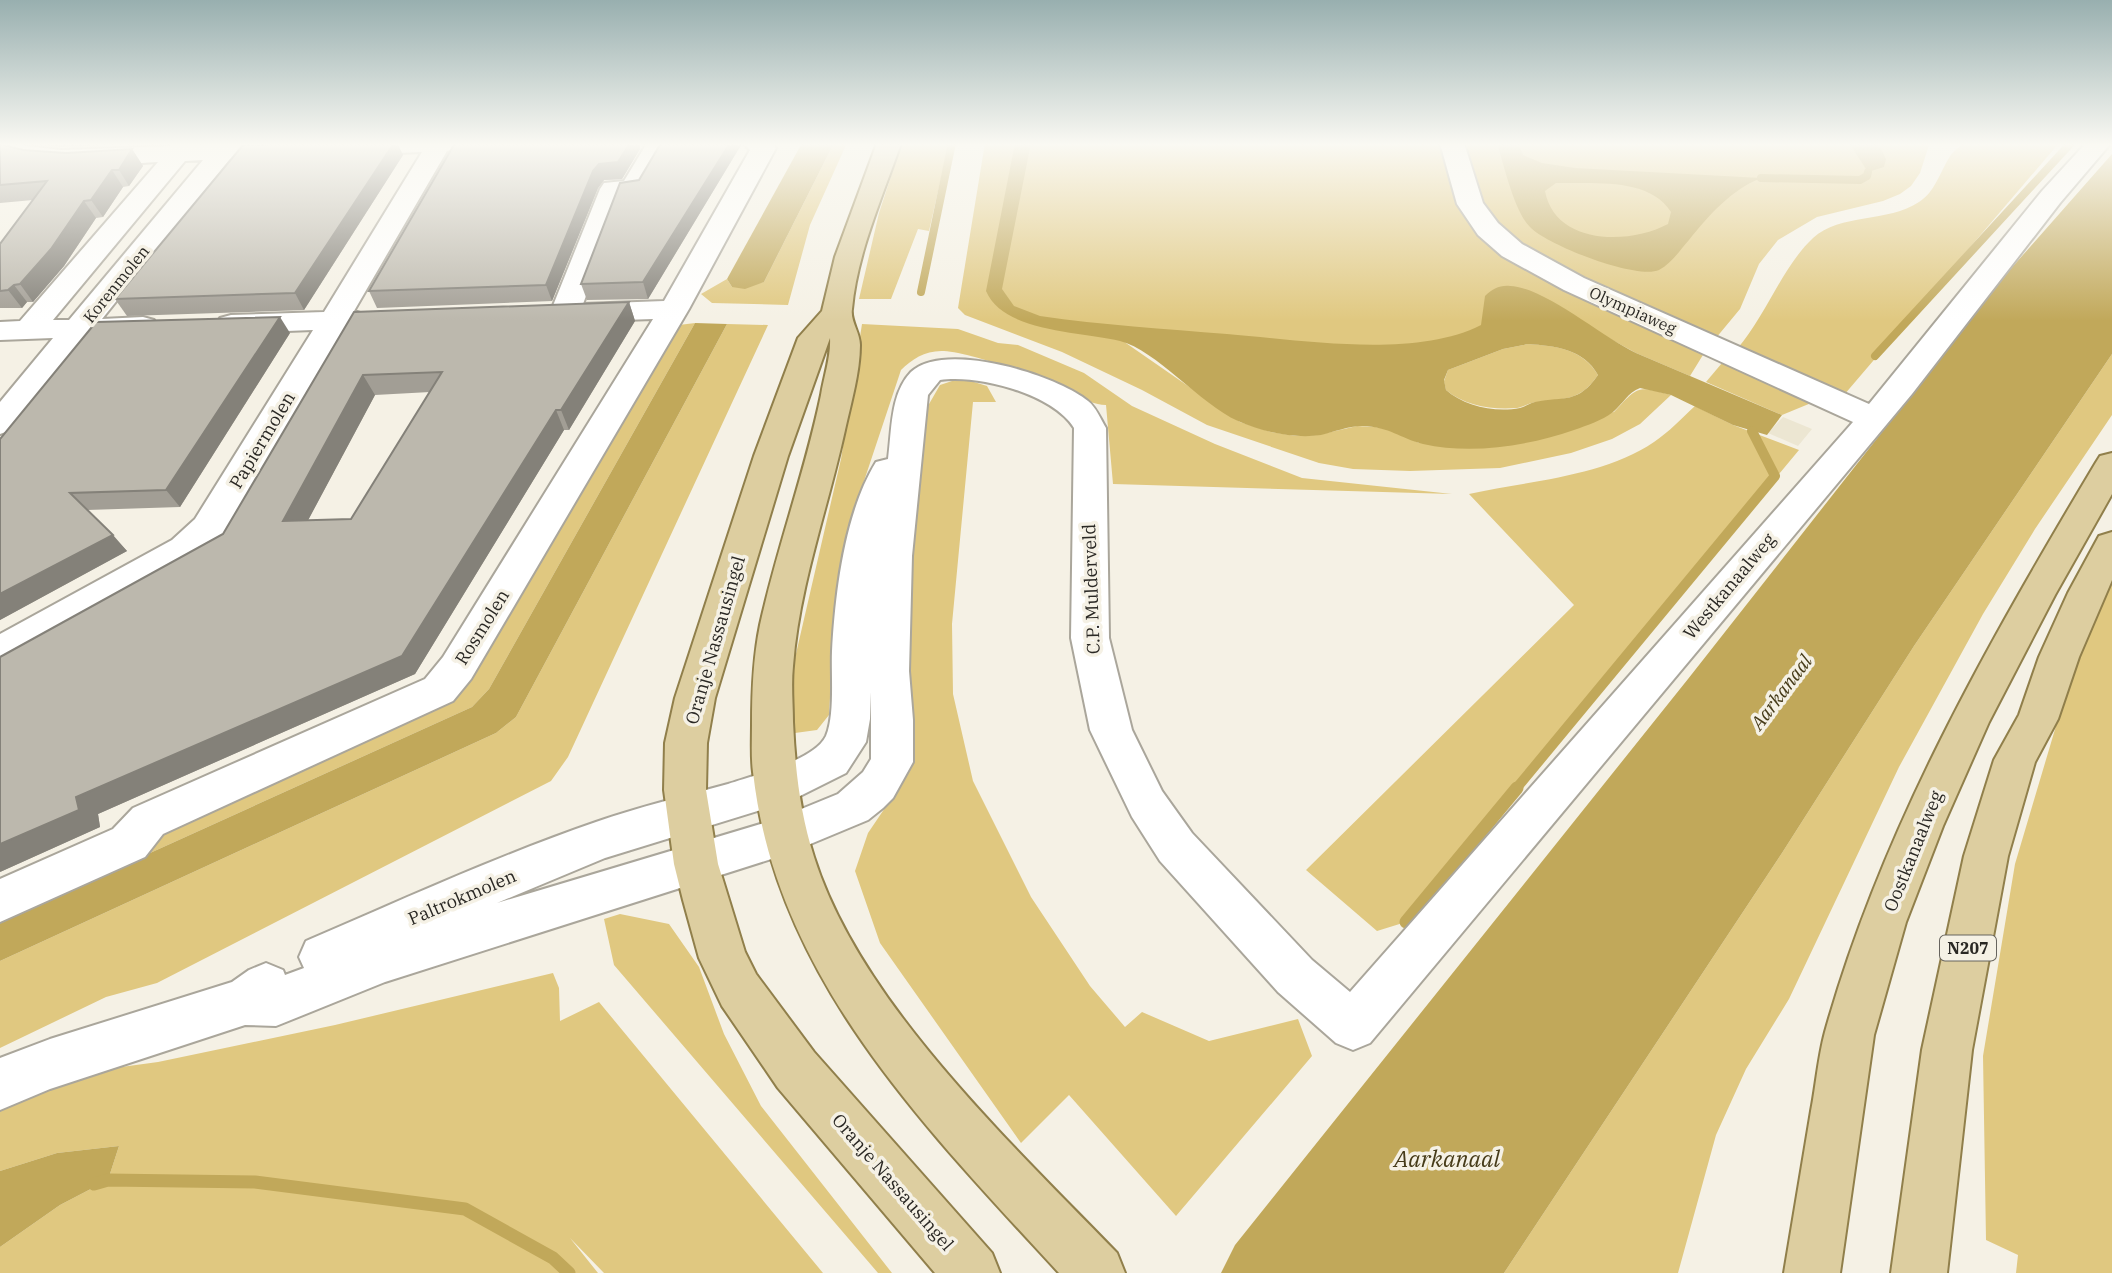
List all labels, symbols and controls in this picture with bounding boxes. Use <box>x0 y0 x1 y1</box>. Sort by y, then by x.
street label: Korenmolen <box>79 241 153 327</box>
street label: Olympiaweg <box>1586 282 1680 338</box>
street label: Papiermolen <box>224 387 300 493</box>
street label: C.P. Mulderveld <box>1077 523 1105 655</box>
street label: Westkanaalweg <box>1678 528 1780 644</box>
street label: Oranje Nassausingel <box>680 553 750 727</box>
street label: Rosmolen <box>450 585 514 669</box>
water label: Aarkanaal <box>1744 649 1817 736</box>
street label: Oostkanaalweg <box>1878 787 1948 915</box>
street label: Paltrokmolen <box>405 864 519 930</box>
road number: N207 <box>1940 936 1996 960</box>
street label: Oranje Nassausingel <box>827 1109 959 1255</box>
water label: Aarkanaal <box>1392 1143 1501 1173</box>

